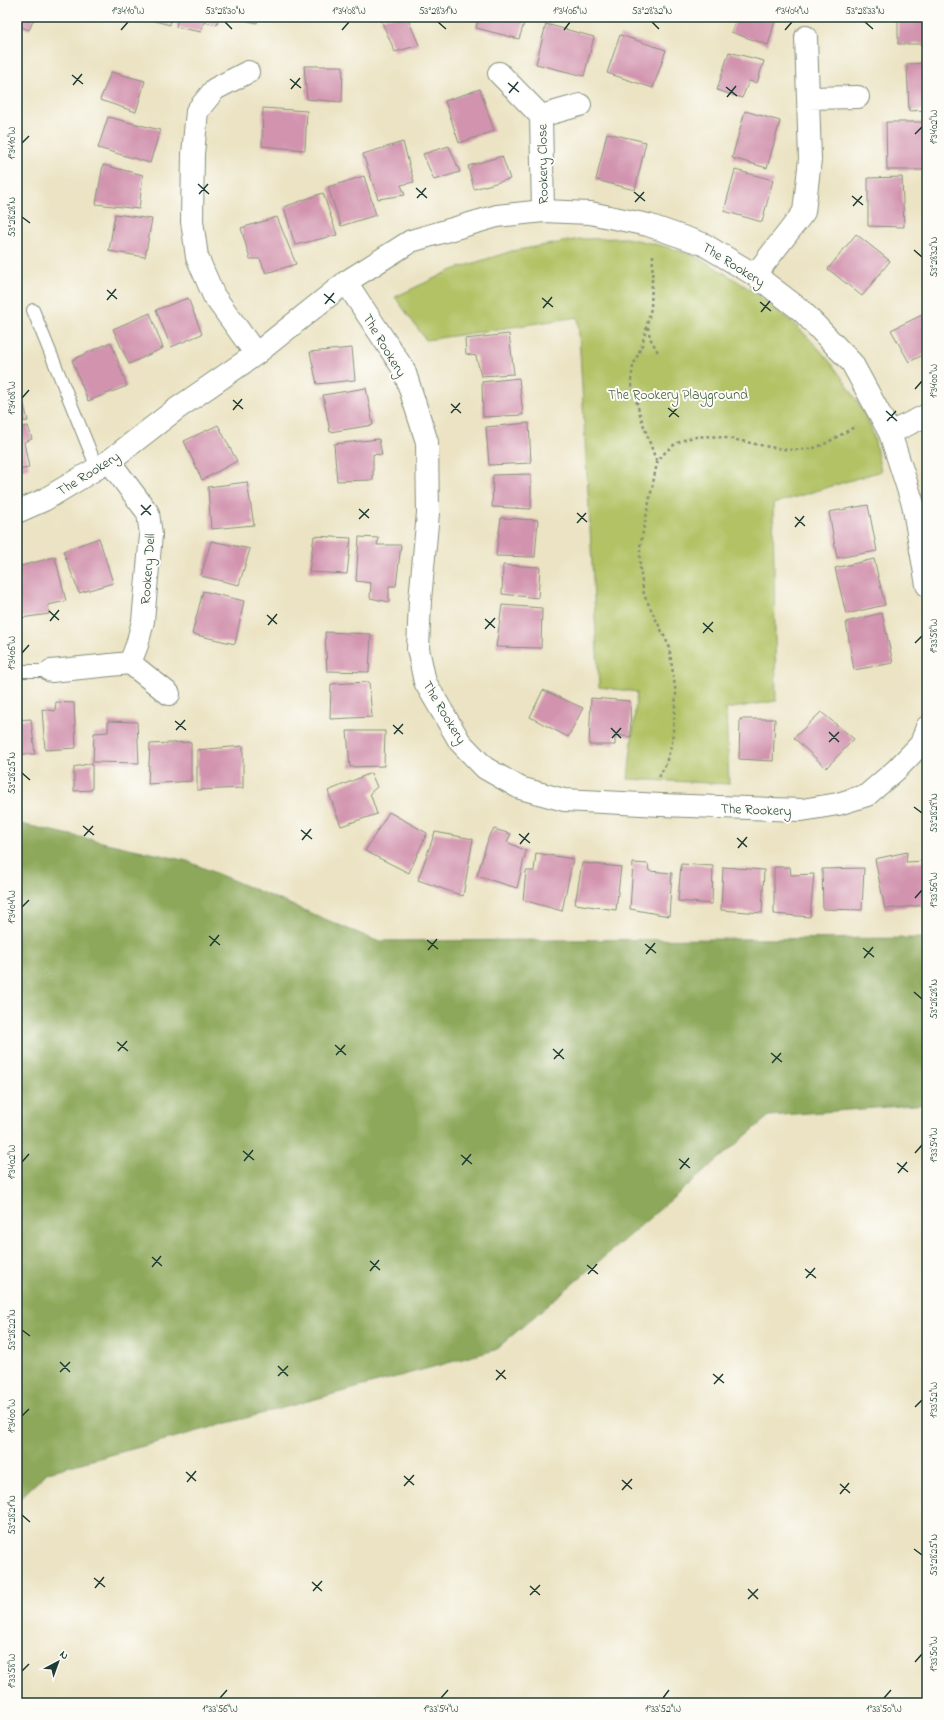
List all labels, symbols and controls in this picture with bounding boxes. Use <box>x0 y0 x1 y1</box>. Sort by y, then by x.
text: 1°34'10"W <box>112 4 145 19</box>
text: 53°28'30"N <box>205 4 245 19</box>
text: 1°34'08"W <box>332 4 366 19</box>
text: 53°28'31"N <box>419 4 458 19</box>
text: 1°34'06"W <box>553 4 587 19</box>
text: 53°28'32"N <box>632 4 672 19</box>
text: 1°34'04"W <box>775 4 809 19</box>
text: 53°28'33"N <box>845 4 885 19</box>
text: 1°34'02"W <box>927 109 942 144</box>
street label: Rookery Close <box>532 123 556 204</box>
text: 1°34'10"W <box>5 126 20 159</box>
text: 53°28'28"N <box>5 197 20 237</box>
text: 53°28'32"N <box>927 237 942 277</box>
street label: The Rookery <box>697 238 769 294</box>
street label: The Rookery <box>356 310 411 382</box>
text: 1°34'00"W <box>927 364 942 398</box>
text: 1°34'08"W <box>5 381 20 415</box>
park label: The Rookery Playground <box>608 385 748 407</box>
street label: The Rookery <box>53 446 125 503</box>
street label: Rookery Dell <box>136 533 162 605</box>
text: 1°33'58"W <box>927 618 942 653</box>
text: 1°34'06"W <box>5 636 20 670</box>
street label: The Rookery <box>416 677 471 749</box>
text: 53°28'25"N <box>5 752 20 794</box>
text: 53°28'29"N <box>927 793 942 833</box>
street label: The Rookery <box>720 799 792 823</box>
text: 1°33'56"W <box>927 872 942 908</box>
text: 1°34'04"W <box>5 890 20 924</box>
text: 53°28'28"N <box>927 979 942 1019</box>
text: 1°33'54"W <box>927 1127 942 1163</box>
text: 1°34'02"W <box>5 1144 20 1179</box>
text: 53°28'22"N <box>5 1309 20 1351</box>
text: 1°33'52"W <box>927 1382 942 1418</box>
text: 1°34'00"W <box>5 1399 20 1433</box>
text: 53°28'21"N <box>5 1495 20 1535</box>
text: 53°28'25"N <box>927 1534 942 1576</box>
text: 1°33'50"W <box>927 1636 942 1672</box>
north arrow <box>38 1642 78 1682</box>
text: N <box>56 1647 72 1664</box>
text: 1°33'58"W <box>5 1653 20 1688</box>
text: 1°33'56"W <box>202 1702 238 1717</box>
text: 1°33'54"W <box>423 1702 459 1717</box>
text: 1°33'52"W <box>645 1702 681 1717</box>
text: 1°33'50"W <box>866 1702 902 1717</box>

